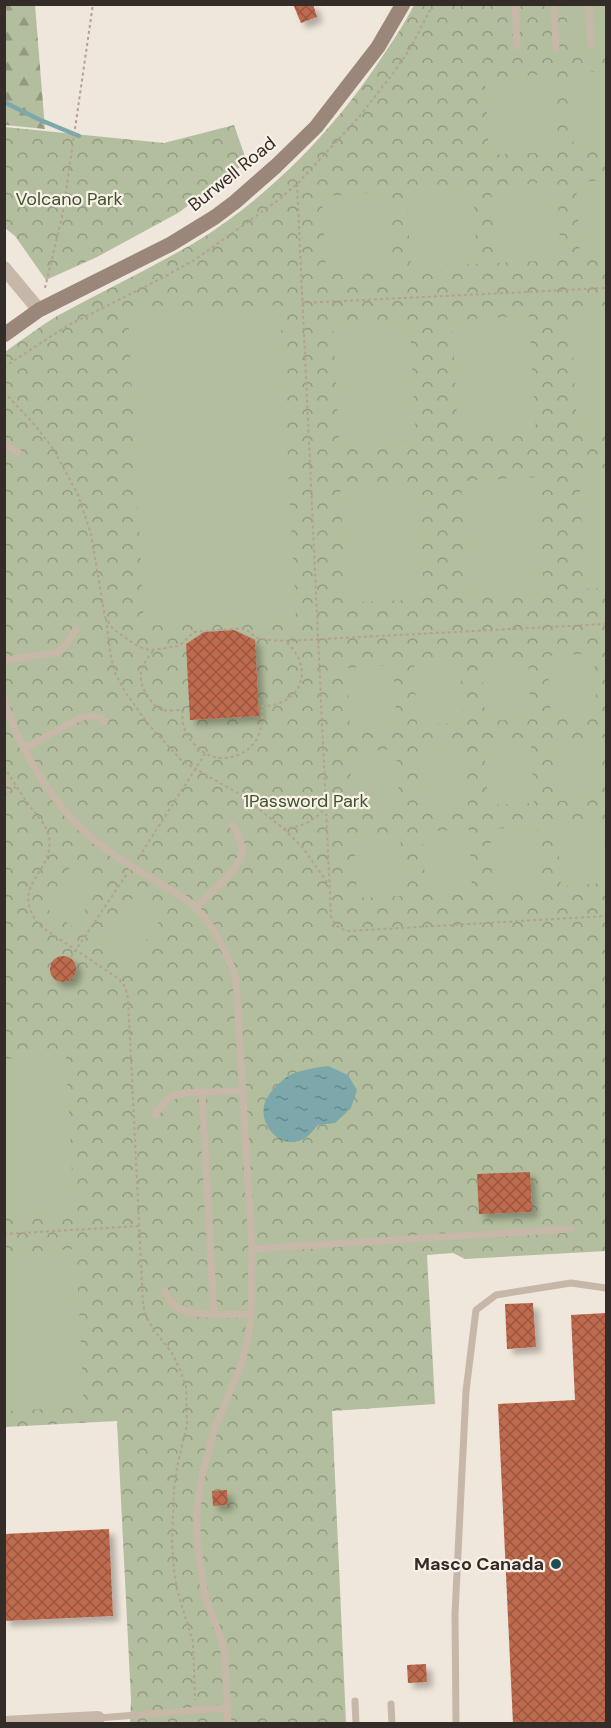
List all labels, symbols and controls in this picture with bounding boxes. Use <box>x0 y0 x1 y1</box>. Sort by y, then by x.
street label: Burwell Road <box>183 131 281 217</box>
park label: Volcano Park <box>16 187 123 211</box>
park label: 1Password Park <box>243 789 369 813</box>
place label: Masco Canada <box>414 1552 544 1576</box>
marker: Masco Canada <box>549 1557 563 1571</box>

